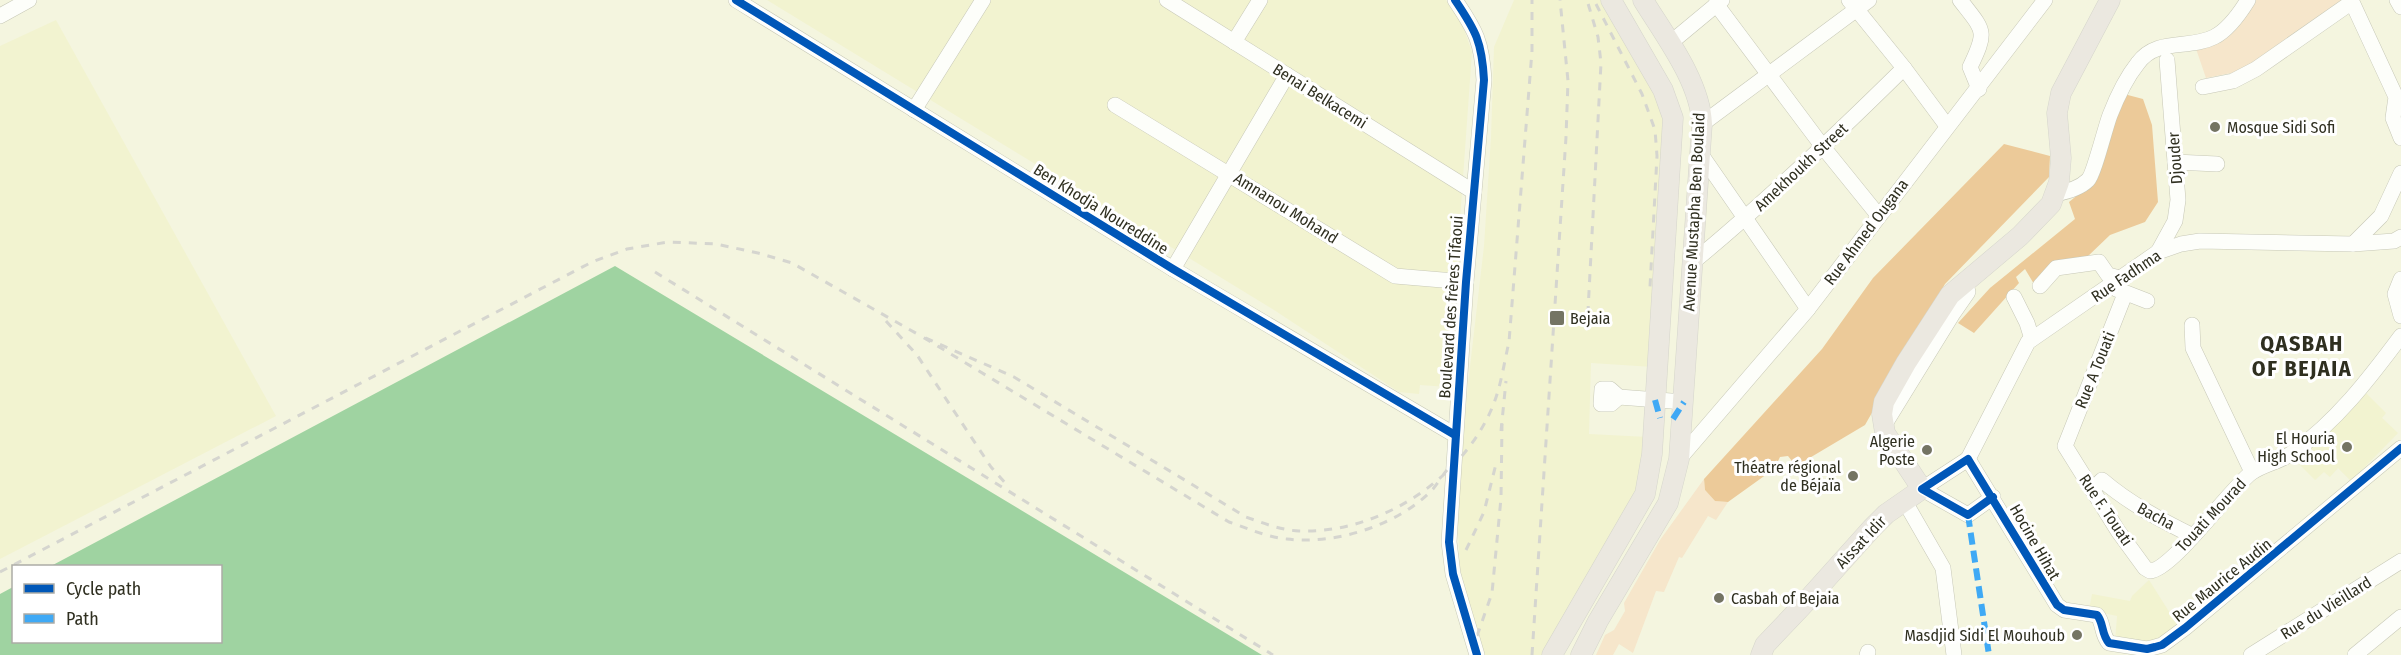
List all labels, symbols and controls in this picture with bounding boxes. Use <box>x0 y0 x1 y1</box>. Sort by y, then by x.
street label: Benai Belkacemi <box>1269 59 1371 133</box>
street label: Avenue Mustapha Ben Boulaid <box>1679 112 1709 312</box>
place label: Mosque Sidi Sofi <box>2227 118 2335 137</box>
street label: Amekhoukh Street <box>1751 119 1852 215</box>
marker: Mosque Sidi Sofi <box>2208 120 2222 134</box>
street label: Djouder <box>2164 131 2186 185</box>
street label: Ben Khodja Noureddine <box>1030 160 1172 258</box>
street label: Amnanou Mohand <box>1230 168 1342 248</box>
street label: Rue Ahmed Ougana <box>1820 175 1912 289</box>
street label: Boulevard des frères Tifaoui <box>1435 215 1467 399</box>
street label: Rue Fadhma <box>2088 246 2165 306</box>
marker: Bejaia <box>1548 309 1566 327</box>
place label: Bejaia <box>1570 309 1611 328</box>
street label: Rue A Touati <box>2071 329 2119 411</box>
district label: QASBAH OF BEJAIA <box>2252 330 2352 382</box>
place label: El Houria High School <box>2257 429 2335 466</box>
place label: Algerie Poste <box>1870 432 1915 469</box>
marker: El Houria High School <box>2340 440 2354 454</box>
marker: Algerie Poste <box>1920 443 1934 457</box>
place label: Théatre régional de Béjaïa <box>1734 458 1841 495</box>
marker: Théatre régional de Béjaïa <box>1846 469 1860 483</box>
street label: Rue F. Touati <box>2075 471 2137 549</box>
street label: Touati Mourad <box>2172 474 2250 556</box>
street label: Bacha <box>2134 498 2178 534</box>
street label: Hocine Hihat <box>2006 501 2065 584</box>
street label: Aissat Idir <box>1832 511 1890 572</box>
street label: Rue Maurice Audin <box>2169 534 2275 626</box>
legend <box>12 565 222 643</box>
street label: Rue du Vieillard <box>2277 573 2375 643</box>
text: Cycle path <box>66 578 141 600</box>
place label: Casbah of Bejaia <box>1731 589 1840 608</box>
marker: Casbah of Bejaia <box>1712 591 1726 605</box>
text: Path <box>66 608 99 630</box>
place label: Masdjid Sidi El Mouhoub <box>1904 626 2065 645</box>
marker: Masdjid Sidi El Mouhoub <box>2070 628 2084 642</box>

